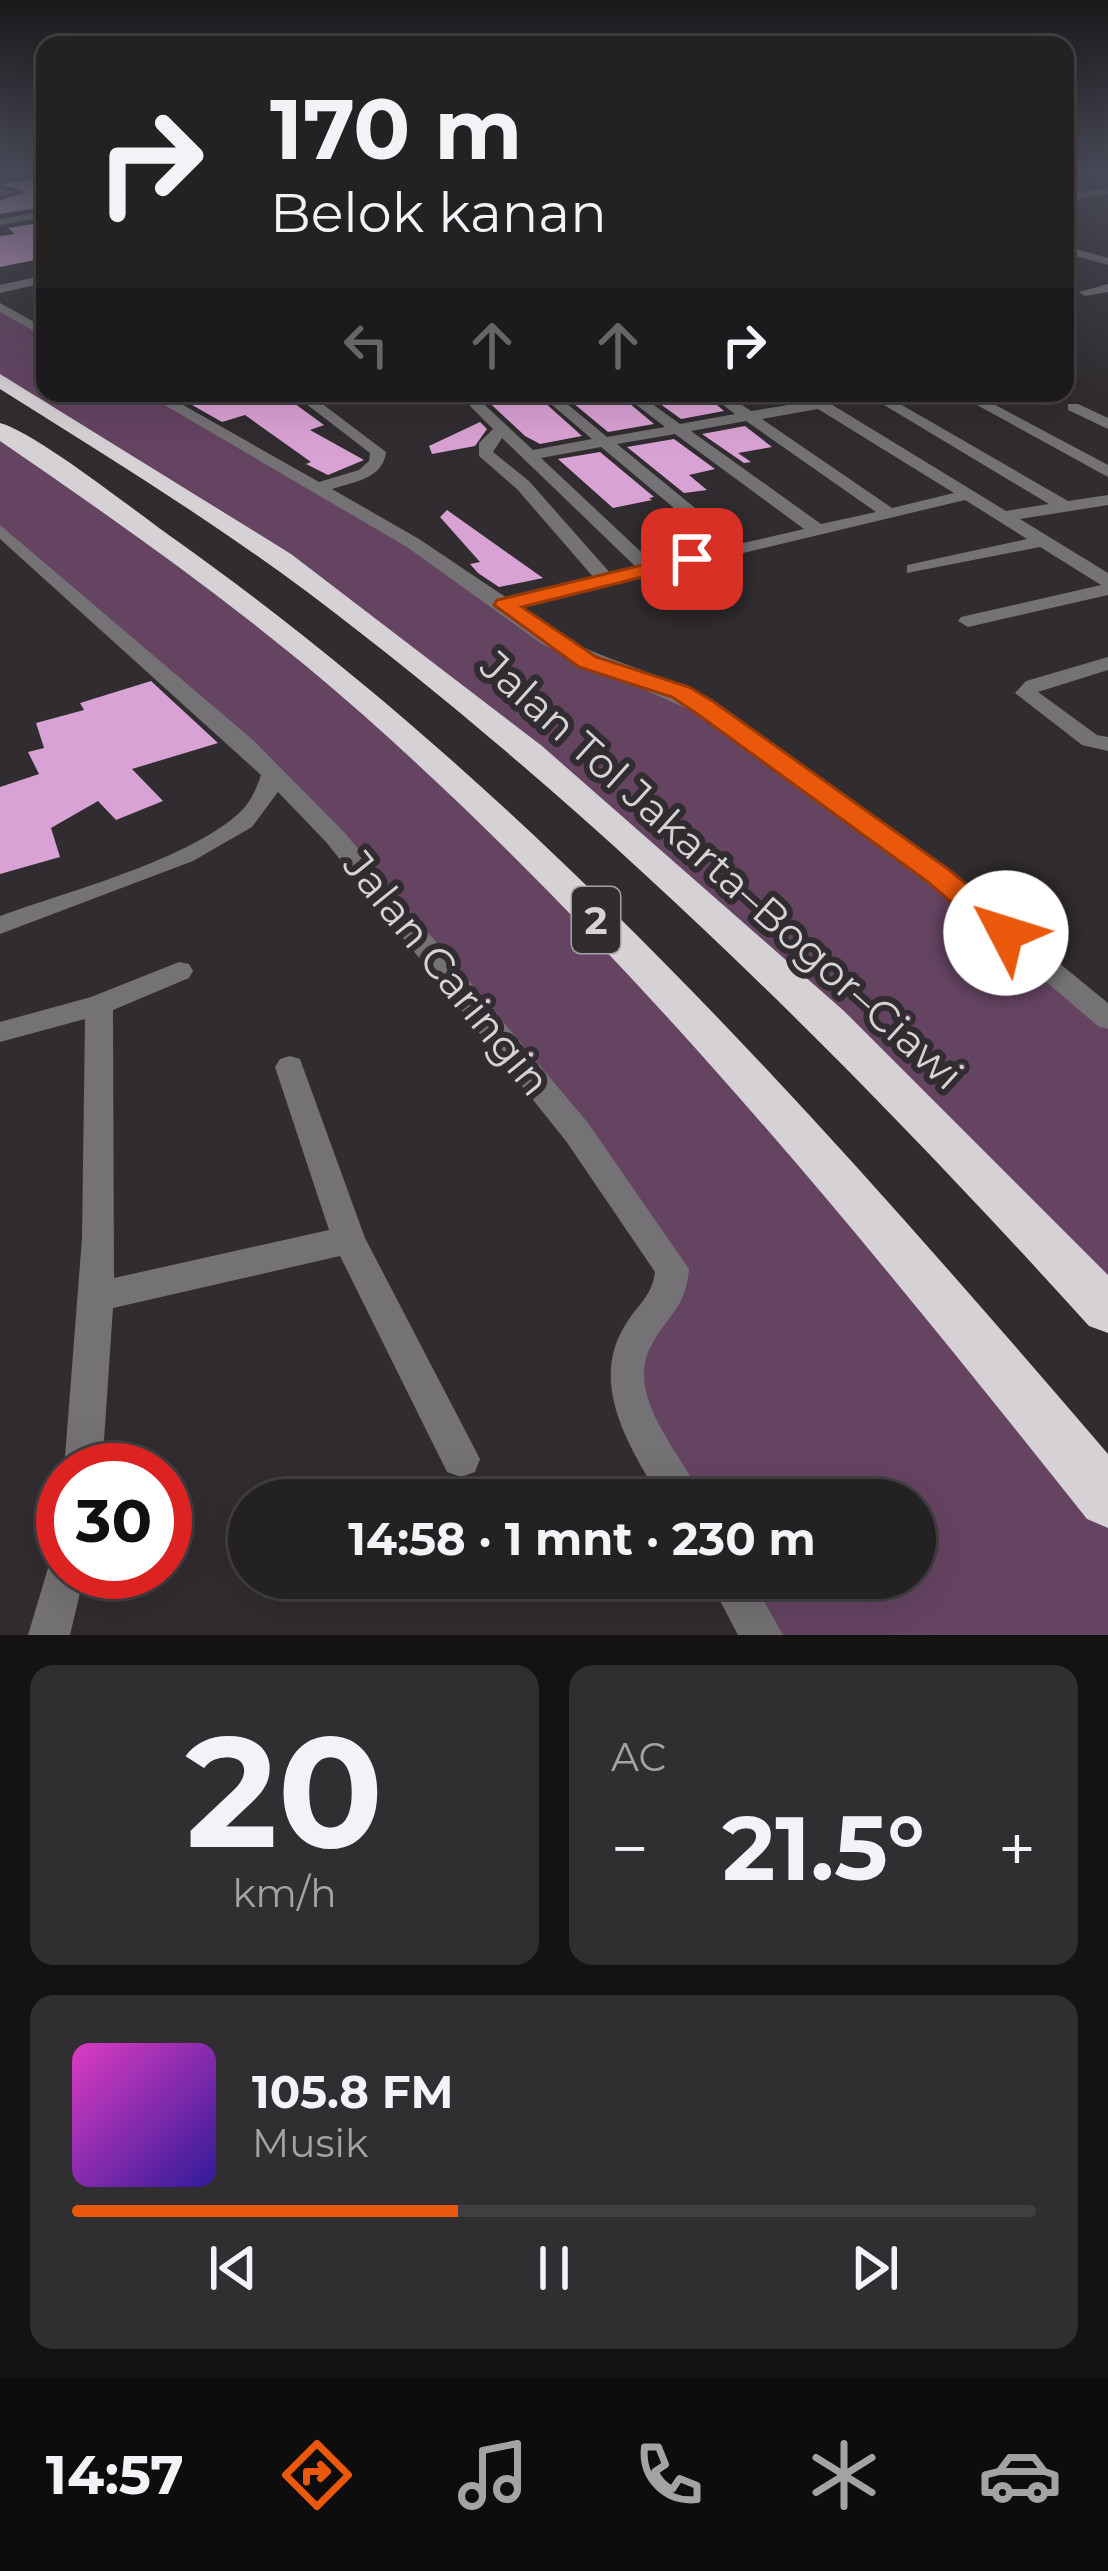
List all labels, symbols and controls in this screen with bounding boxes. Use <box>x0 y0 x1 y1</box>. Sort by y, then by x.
text: 170 m <box>270 78 522 180</box>
icon: right <box>72 84 228 240</box>
text: Belok kanan <box>270 180 607 246</box>
icon: left <box>333 312 399 378</box>
icon: ahead <box>459 312 525 378</box>
icon: ahead <box>585 312 651 378</box>
icon: right <box>711 312 777 378</box>
pin <box>641 508 743 610</box>
icon: arrive <box>659 526 725 592</box>
street label: Jalan Tol Jakarta–Bogor–Ciawi <box>469 639 974 1100</box>
street label: Jalan Caringin <box>332 839 562 1106</box>
position arrow <box>943 870 1069 996</box>
road number: 2 <box>572 887 620 953</box>
speed limit sign: 30 <box>36 1443 192 1599</box>
text: 14:58 · 1 mnt · 230 m <box>348 1511 816 1566</box>
text: 20 <box>186 1696 383 1886</box>
text: AC <box>611 1733 666 1781</box>
text: 21.5° <box>722 1793 925 1903</box>
text: − <box>611 1808 649 1889</box>
text: + <box>998 1808 1036 1889</box>
text: km/h <box>232 1869 337 1917</box>
text: 105.8 FM <box>252 2064 453 2119</box>
text: Musik <box>252 2119 368 2167</box>
icon: previous <box>200 2235 266 2301</box>
icon: pause <box>521 2235 587 2301</box>
icon: next <box>842 2235 908 2301</box>
icon: directions <box>275 2433 359 2517</box>
icon: music <box>451 2433 535 2517</box>
icon: phone <box>627 2433 711 2517</box>
icon: climate <box>802 2433 886 2517</box>
icon: car <box>978 2433 1062 2517</box>
text: 14:57 <box>46 2442 184 2508</box>

